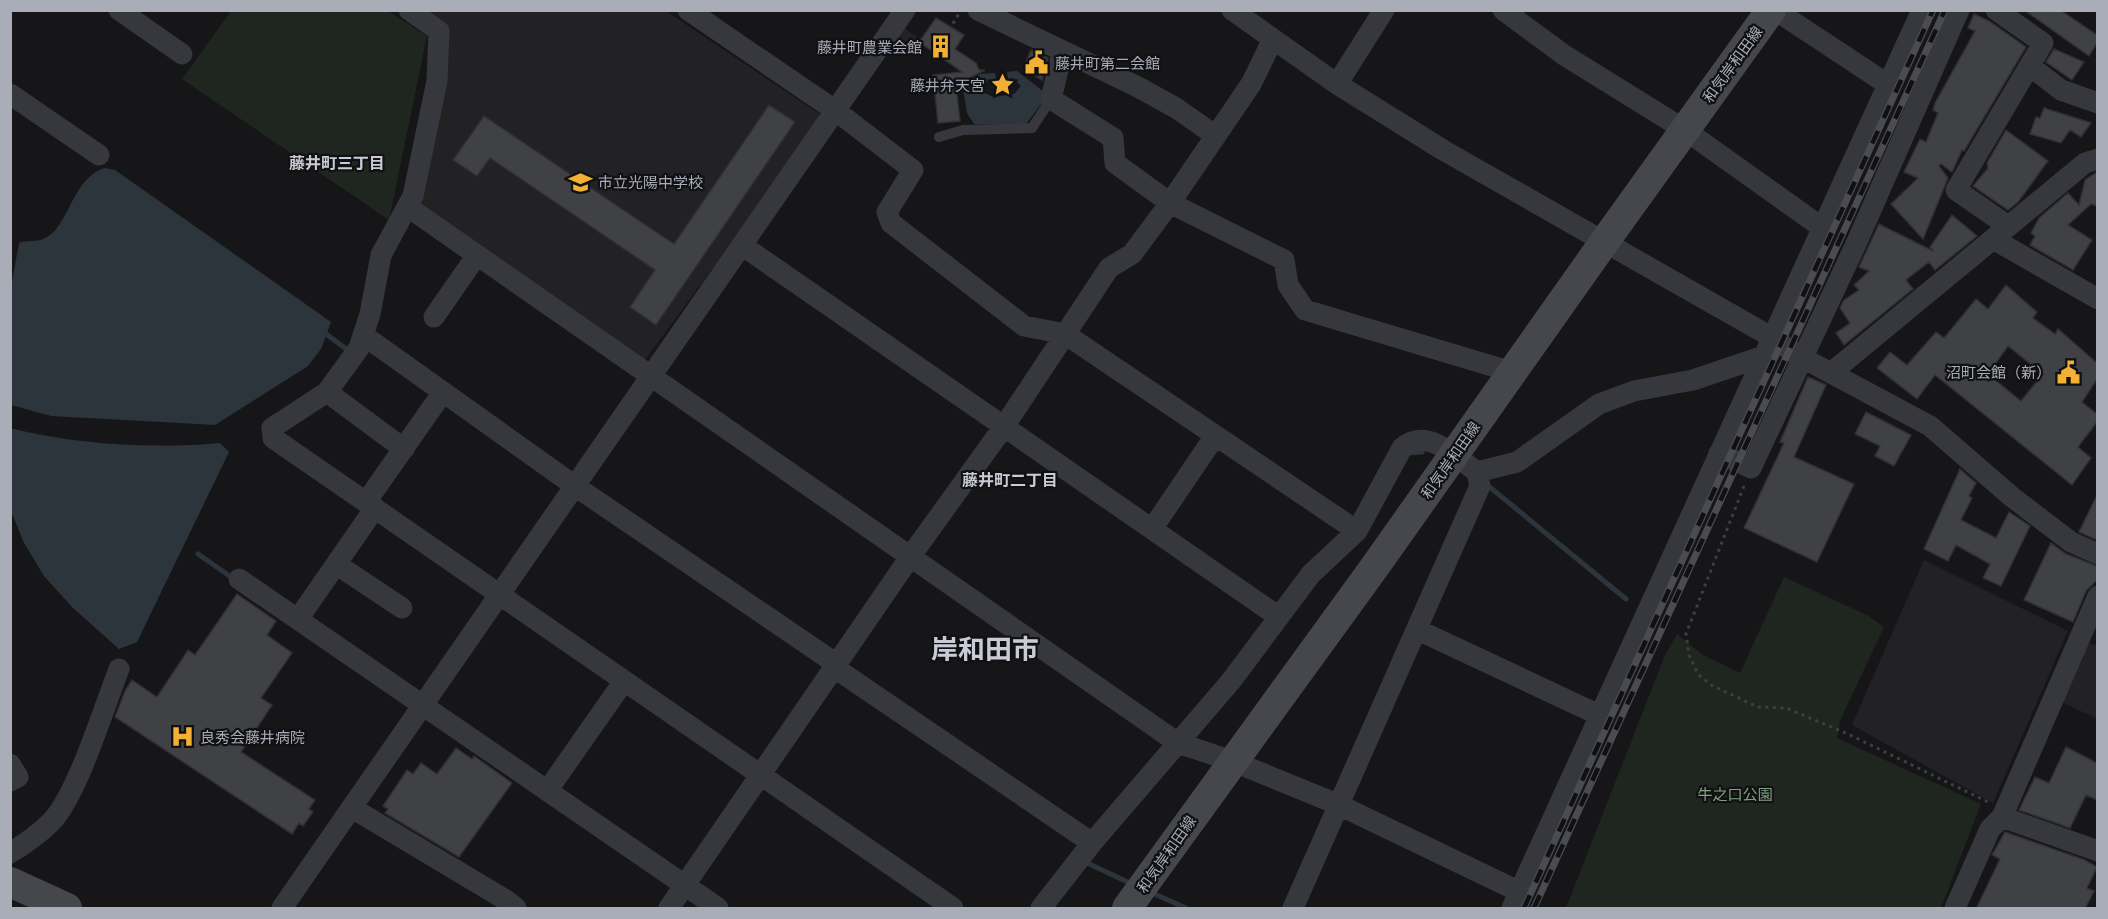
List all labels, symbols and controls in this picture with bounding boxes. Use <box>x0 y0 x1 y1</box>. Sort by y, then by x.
street label: 和気岸和田線 <box>1698 22 1766 106</box>
building icon: 藤井町農業会館 <box>927 34 953 60</box>
place label: 藤井町農業会館 <box>817 38 922 56</box>
public building icon: 藤井町第二会館 <box>1024 50 1050 76</box>
place label: 藤井町第二会館 <box>1055 54 1160 72</box>
place icon: 藤井弁天宮 <box>990 72 1016 98</box>
place label: 藤井弁天宮 <box>910 76 985 94</box>
district label: 藤井町三丁目 <box>289 153 385 172</box>
school or university icon: 市立光陽中学校 <box>567 169 593 195</box>
place label: 市立光陽中学校 <box>598 173 703 191</box>
public building icon: 沼町会館（新） <box>2056 359 2082 385</box>
place label: 沼町会館（新） <box>1946 363 2051 381</box>
street label: 和気岸和田線 <box>1417 418 1483 502</box>
district label: 藤井町二丁目 <box>962 470 1058 489</box>
district label: 岸和田市 <box>931 632 1039 665</box>
hospital icon: 良秀会藤井病院 <box>169 724 195 750</box>
place label: 良秀会藤井病院 <box>200 728 305 746</box>
park label: 牛之口公園 <box>1697 785 1773 803</box>
street label: 和気岸和田線 <box>1133 812 1199 896</box>

